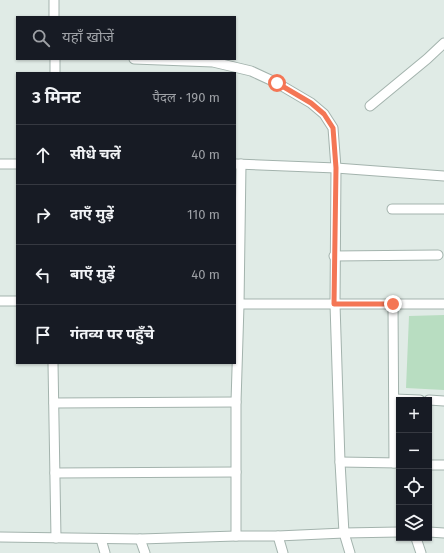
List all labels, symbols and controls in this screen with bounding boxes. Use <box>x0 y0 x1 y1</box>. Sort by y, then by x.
search box <box>16 16 236 60</box>
icon: search <box>30 27 52 49</box>
text: यहाँ खोजें <box>62 28 114 46</box>
route start <box>268 74 286 92</box>
text: 3 मिनट <box>32 87 81 108</box>
text: पैदल · 190 m <box>153 90 220 105</box>
icon: ahead <box>32 144 54 166</box>
text: सीधे चलें <box>70 145 121 163</box>
text: 40 m <box>191 147 220 162</box>
icon: right <box>32 204 54 226</box>
text: दाएँ मुड़ें <box>70 205 114 223</box>
text: 110 m <box>187 207 220 222</box>
icon: left <box>32 264 54 286</box>
text: बाएँ मुड़ें <box>70 265 115 283</box>
text: 40 m <box>191 267 220 282</box>
route end <box>384 295 402 313</box>
icon: arrive <box>32 324 54 346</box>
text: गंतव्य पर पहुँचे <box>70 325 154 343</box>
map controls <box>396 397 432 541</box>
button: + <box>396 397 432 433</box>
button: − <box>396 433 432 469</box>
button: locate <box>396 469 432 505</box>
button: layers <box>396 505 432 541</box>

